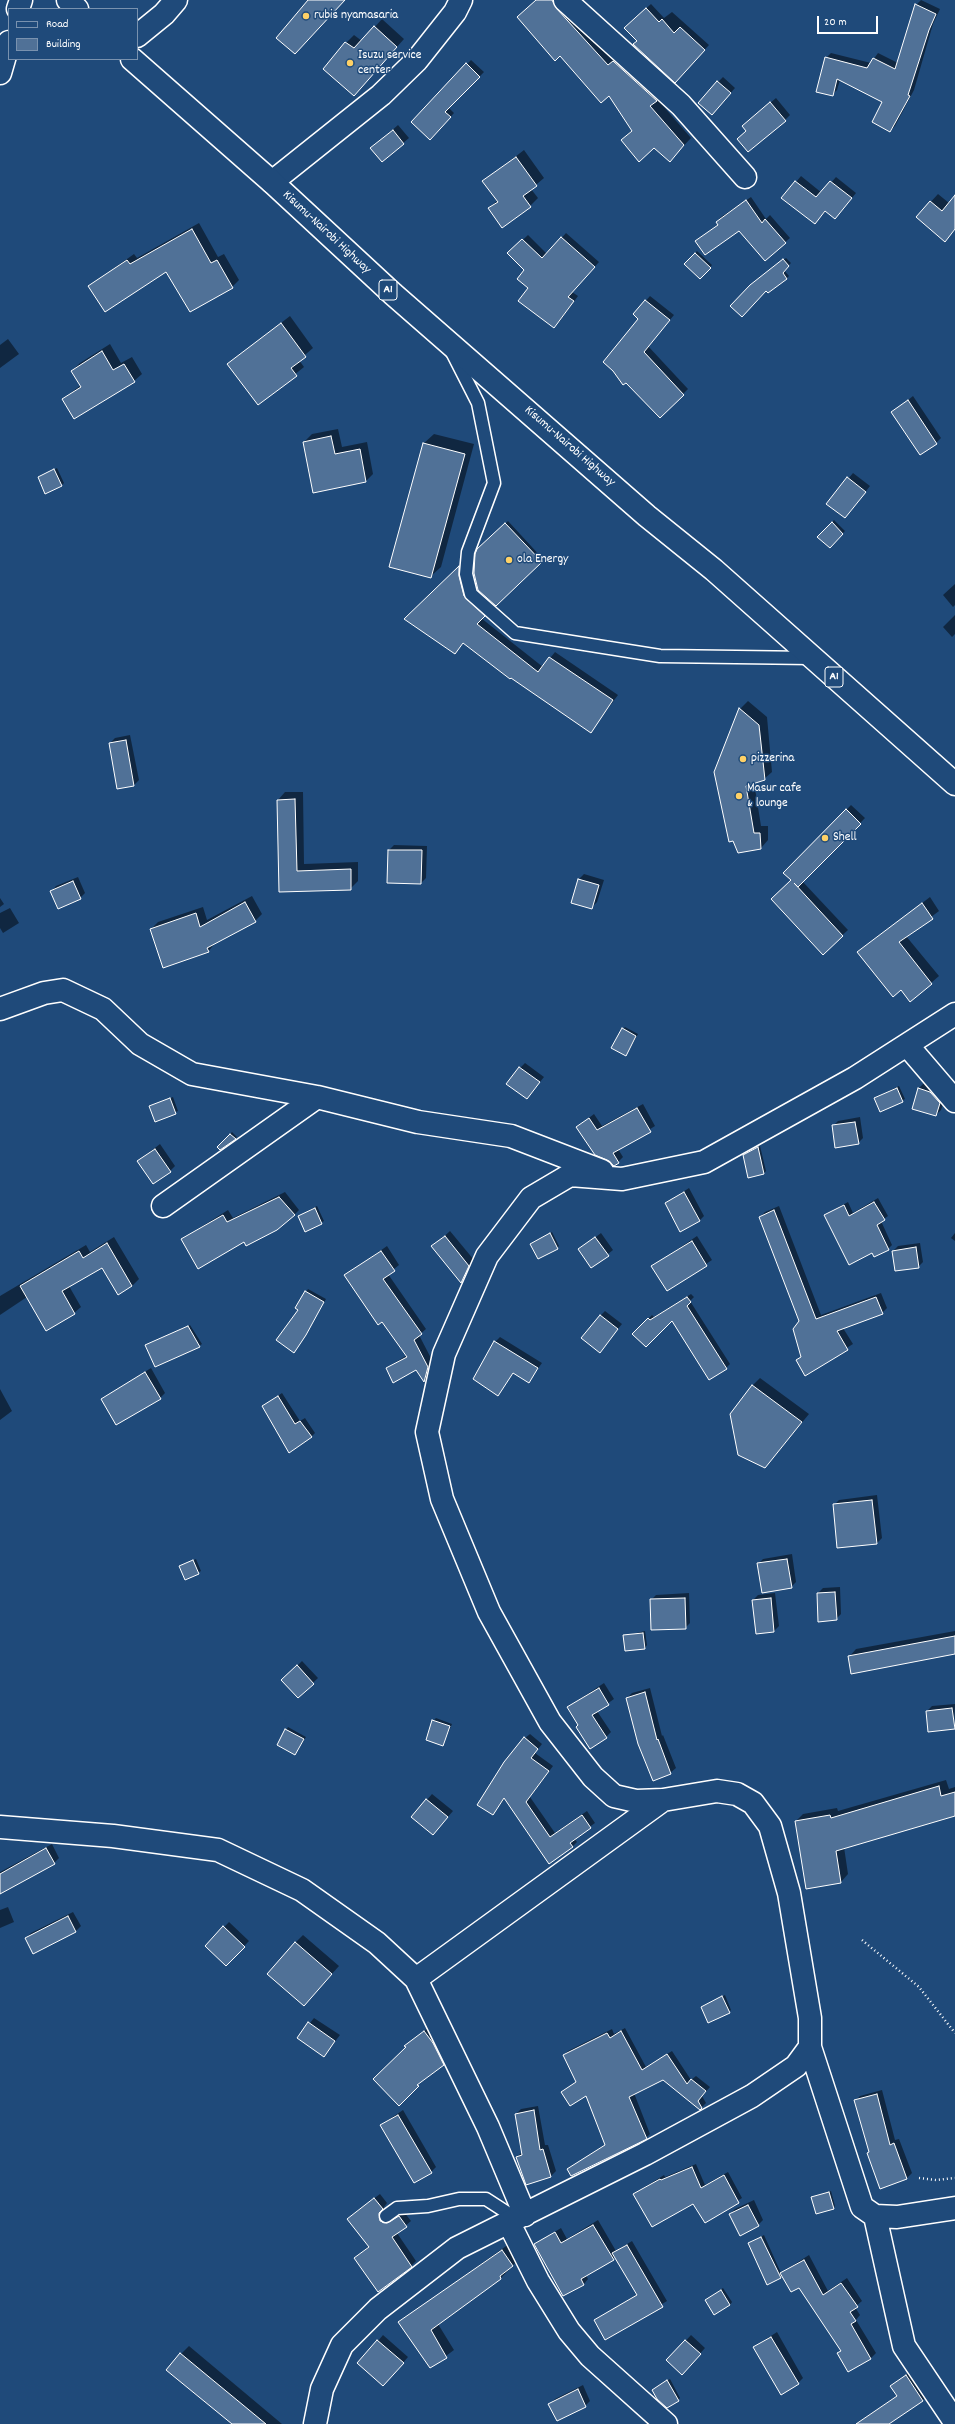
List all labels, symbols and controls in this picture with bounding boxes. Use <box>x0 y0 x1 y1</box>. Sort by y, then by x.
legend <box>8 8 138 60</box>
place label: rubis nyamasaria <box>314 8 398 24</box>
scale bar <box>819 8 880 34</box>
marker: rubis nyamasaria <box>301 11 311 21</box>
text: 20 m <box>824 14 847 31</box>
text: Road <box>46 16 68 33</box>
text: Building <box>46 36 81 53</box>
place label: Isuzu service center <box>358 48 421 79</box>
marker: Isuzu service center <box>345 58 355 68</box>
street label: Kisumu-Nairobi Highway <box>278 188 374 278</box>
road number: A1 <box>379 280 397 300</box>
street label: Kisumu-Nairobi Highway <box>520 403 618 491</box>
place label: ola Energy <box>517 552 568 568</box>
marker: ola Energy <box>504 555 514 565</box>
road number: A1 <box>825 667 843 687</box>
place label: pizzerina <box>751 751 794 767</box>
marker: pizzerina <box>738 754 748 764</box>
place label: Masur cafe & lounge <box>747 781 801 812</box>
marker: Masur cafe & lounge <box>734 791 744 801</box>
place label: Shell <box>833 830 857 846</box>
marker: Shell <box>820 833 830 843</box>

